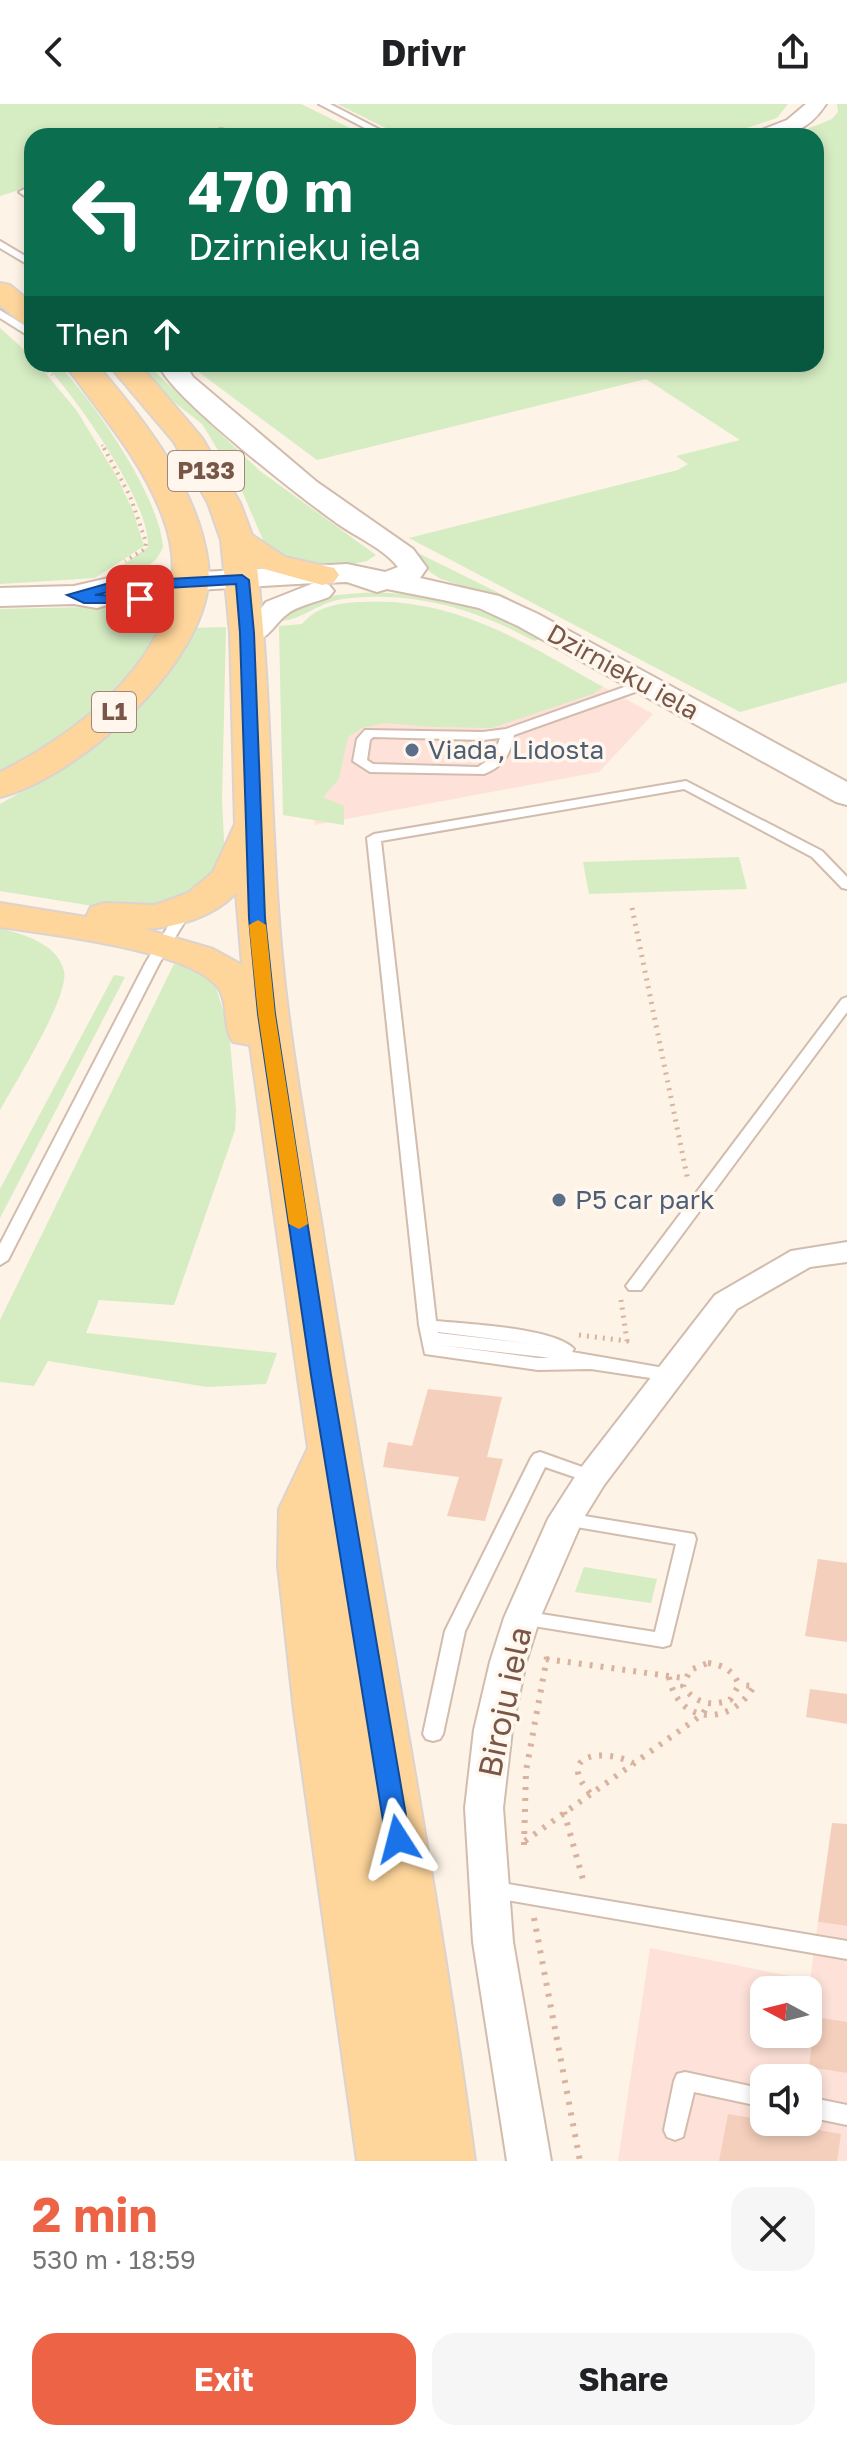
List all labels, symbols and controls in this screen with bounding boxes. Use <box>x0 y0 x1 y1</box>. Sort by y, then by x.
icon: back <box>32 30 76 74</box>
icon: share <box>771 30 815 74</box>
text: Drivr <box>381 31 466 74</box>
text: 470 m <box>188 157 353 224</box>
icon: left <box>56 160 160 264</box>
text: Dzirnieku iela <box>188 225 421 268</box>
icon: ahead <box>145 312 189 356</box>
text: Then <box>56 316 129 352</box>
road number: P133 <box>168 451 244 491</box>
pin <box>106 565 174 633</box>
icon: arrive <box>118 577 162 621</box>
street label: Dzirnieku iela <box>542 617 704 726</box>
road number: L1 <box>92 692 136 732</box>
place label: Viada, Lidosta <box>428 734 604 765</box>
marker: Viada, Lidosta <box>403 741 421 759</box>
place label: P5 car park <box>575 1184 715 1215</box>
marker: P5 car park <box>550 1191 568 1209</box>
street label: Biroju iela <box>470 1623 538 1780</box>
position arrow <box>356 1797 440 1881</box>
north arrow <box>750 1976 822 2048</box>
map controls <box>750 1976 822 2136</box>
button: sound <box>750 2064 822 2136</box>
text: 2 min <box>32 2185 157 2243</box>
button: close <box>731 2187 815 2271</box>
text: 530 m · 18:59 <box>32 2244 196 2275</box>
button: Exit <box>32 2333 416 2425</box>
button: Share <box>432 2333 815 2425</box>

